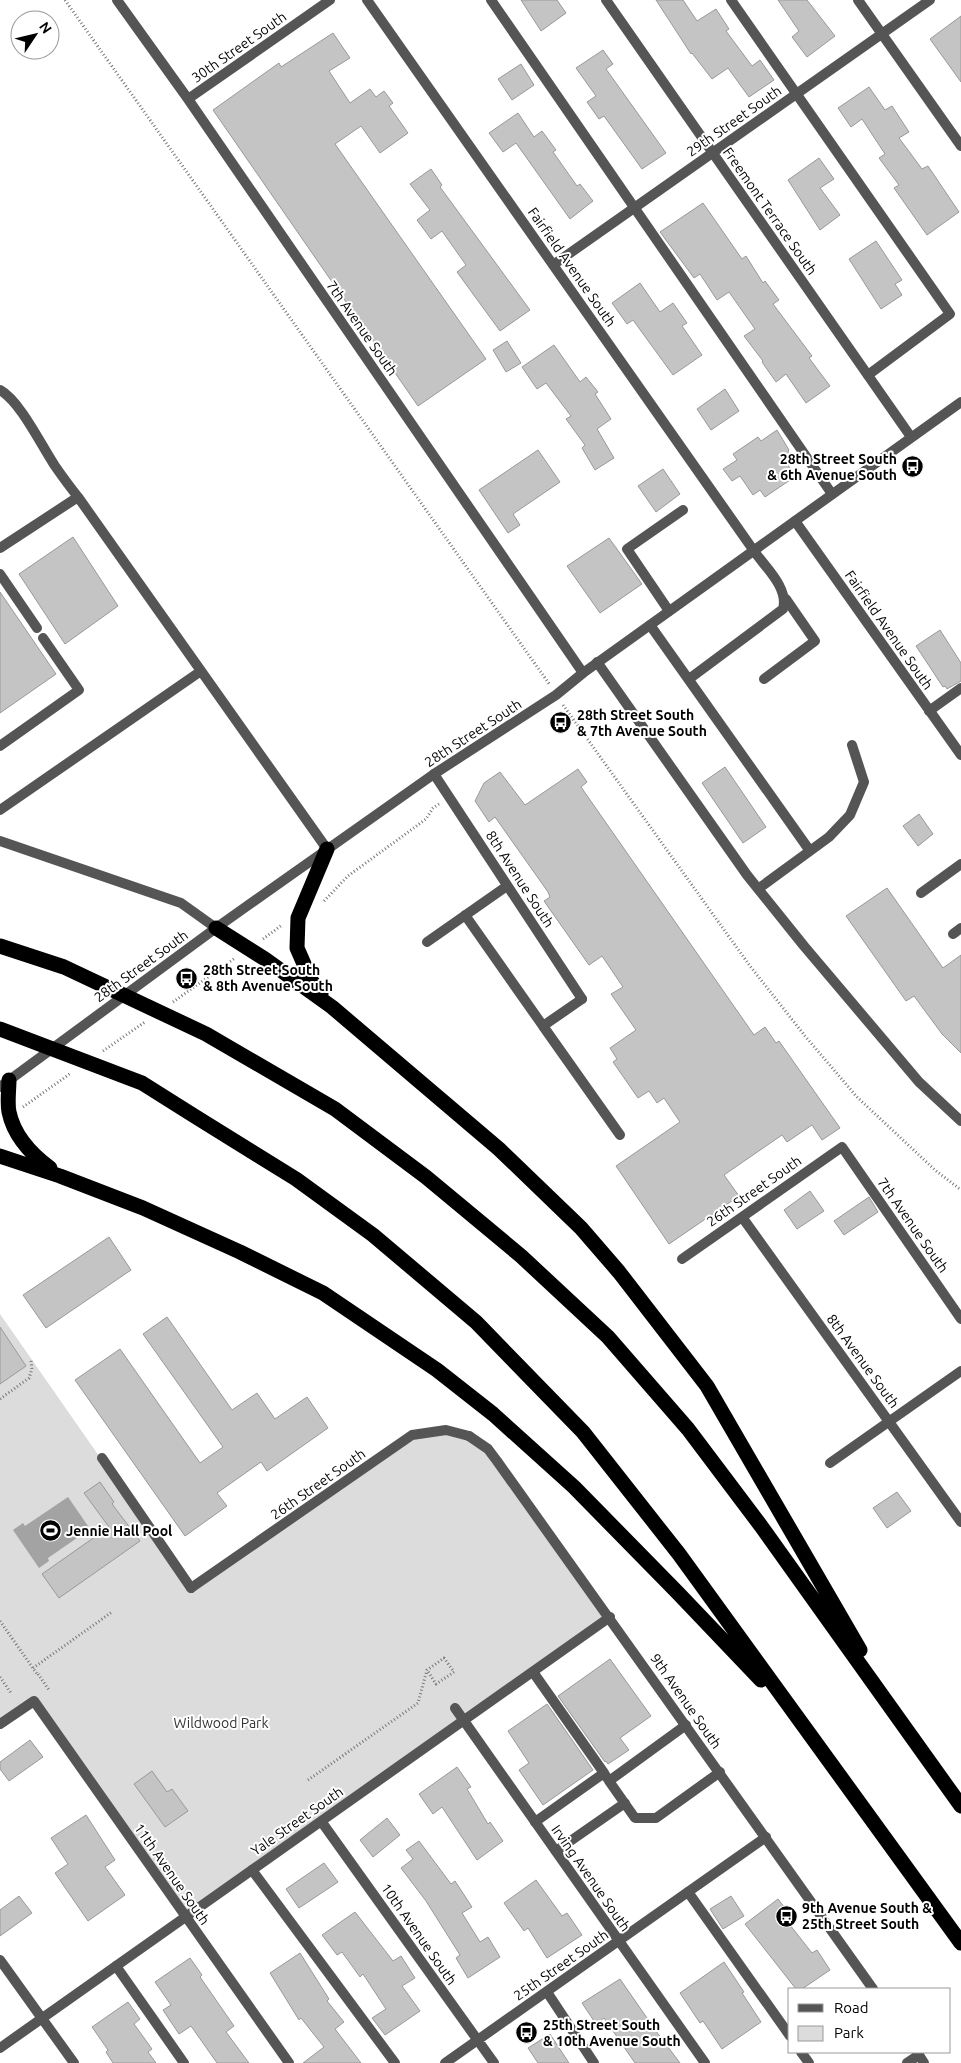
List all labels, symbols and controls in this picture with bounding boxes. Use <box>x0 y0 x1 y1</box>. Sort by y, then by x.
street label: 30th Street South <box>189 8 289 86</box>
north arrow <box>10 10 60 60</box>
text: N <box>36 19 55 36</box>
street label: 29th Street South <box>684 82 784 160</box>
street label: Freemont Terrace South <box>720 144 820 278</box>
street label: Fairfield Avenue South <box>525 204 619 330</box>
street label: 7th Avenue South <box>323 278 401 378</box>
place label: 28th Street South & 6th Avenue South <box>767 451 897 483</box>
bus stop icon: 28th Street South & 6th Avenue South <box>901 455 925 479</box>
street label: Fairfield Avenue South <box>842 567 936 693</box>
street label: 28th Street South <box>422 696 524 770</box>
place label: 28th Street South & 7th Avenue South <box>577 707 707 739</box>
bus stop icon: 28th Street South & 7th Avenue South <box>549 711 573 735</box>
street label: 8th Avenue South <box>483 828 557 930</box>
street label: 28th Street South <box>91 927 191 1005</box>
place label: 28th Street South & 8th Avenue South <box>203 962 333 994</box>
bus stop icon: 28th Street South & 8th Avenue South <box>175 966 199 990</box>
street label: 26th Street South <box>704 1152 804 1230</box>
street label: 7th Avenue South <box>874 1175 952 1275</box>
street label: 8th Avenue South <box>824 1311 902 1411</box>
street label: 26th Street South <box>268 1445 368 1523</box>
sports icon: Jennie Hall Pool <box>38 1519 62 1543</box>
place label: Jennie Hall Pool <box>66 1523 172 1539</box>
street label: 9th Avenue South <box>647 1651 725 1751</box>
park label: Wildwood Park <box>174 1715 268 1731</box>
street label: Yale Street South <box>248 1783 346 1859</box>
street label: 11th Avenue South <box>131 1820 213 1928</box>
street label: Irving Avenue South <box>548 1822 634 1934</box>
street label: 10th Avenue South <box>378 1880 460 1988</box>
place label: 9th Avenue South & 25th Street South <box>802 1900 932 1932</box>
bus stop icon: 9th Avenue South & 25th Street South <box>774 1904 798 1928</box>
street label: 25th Street South <box>511 1926 611 2004</box>
legend <box>788 1988 951 2053</box>
text: Road <box>834 1999 869 2016</box>
place label: 25th Street South & 10th Avenue South <box>543 2017 681 2049</box>
bus stop icon: 25th Street South & 10th Avenue South <box>515 2021 539 2045</box>
text: Park <box>834 2024 864 2041</box>

